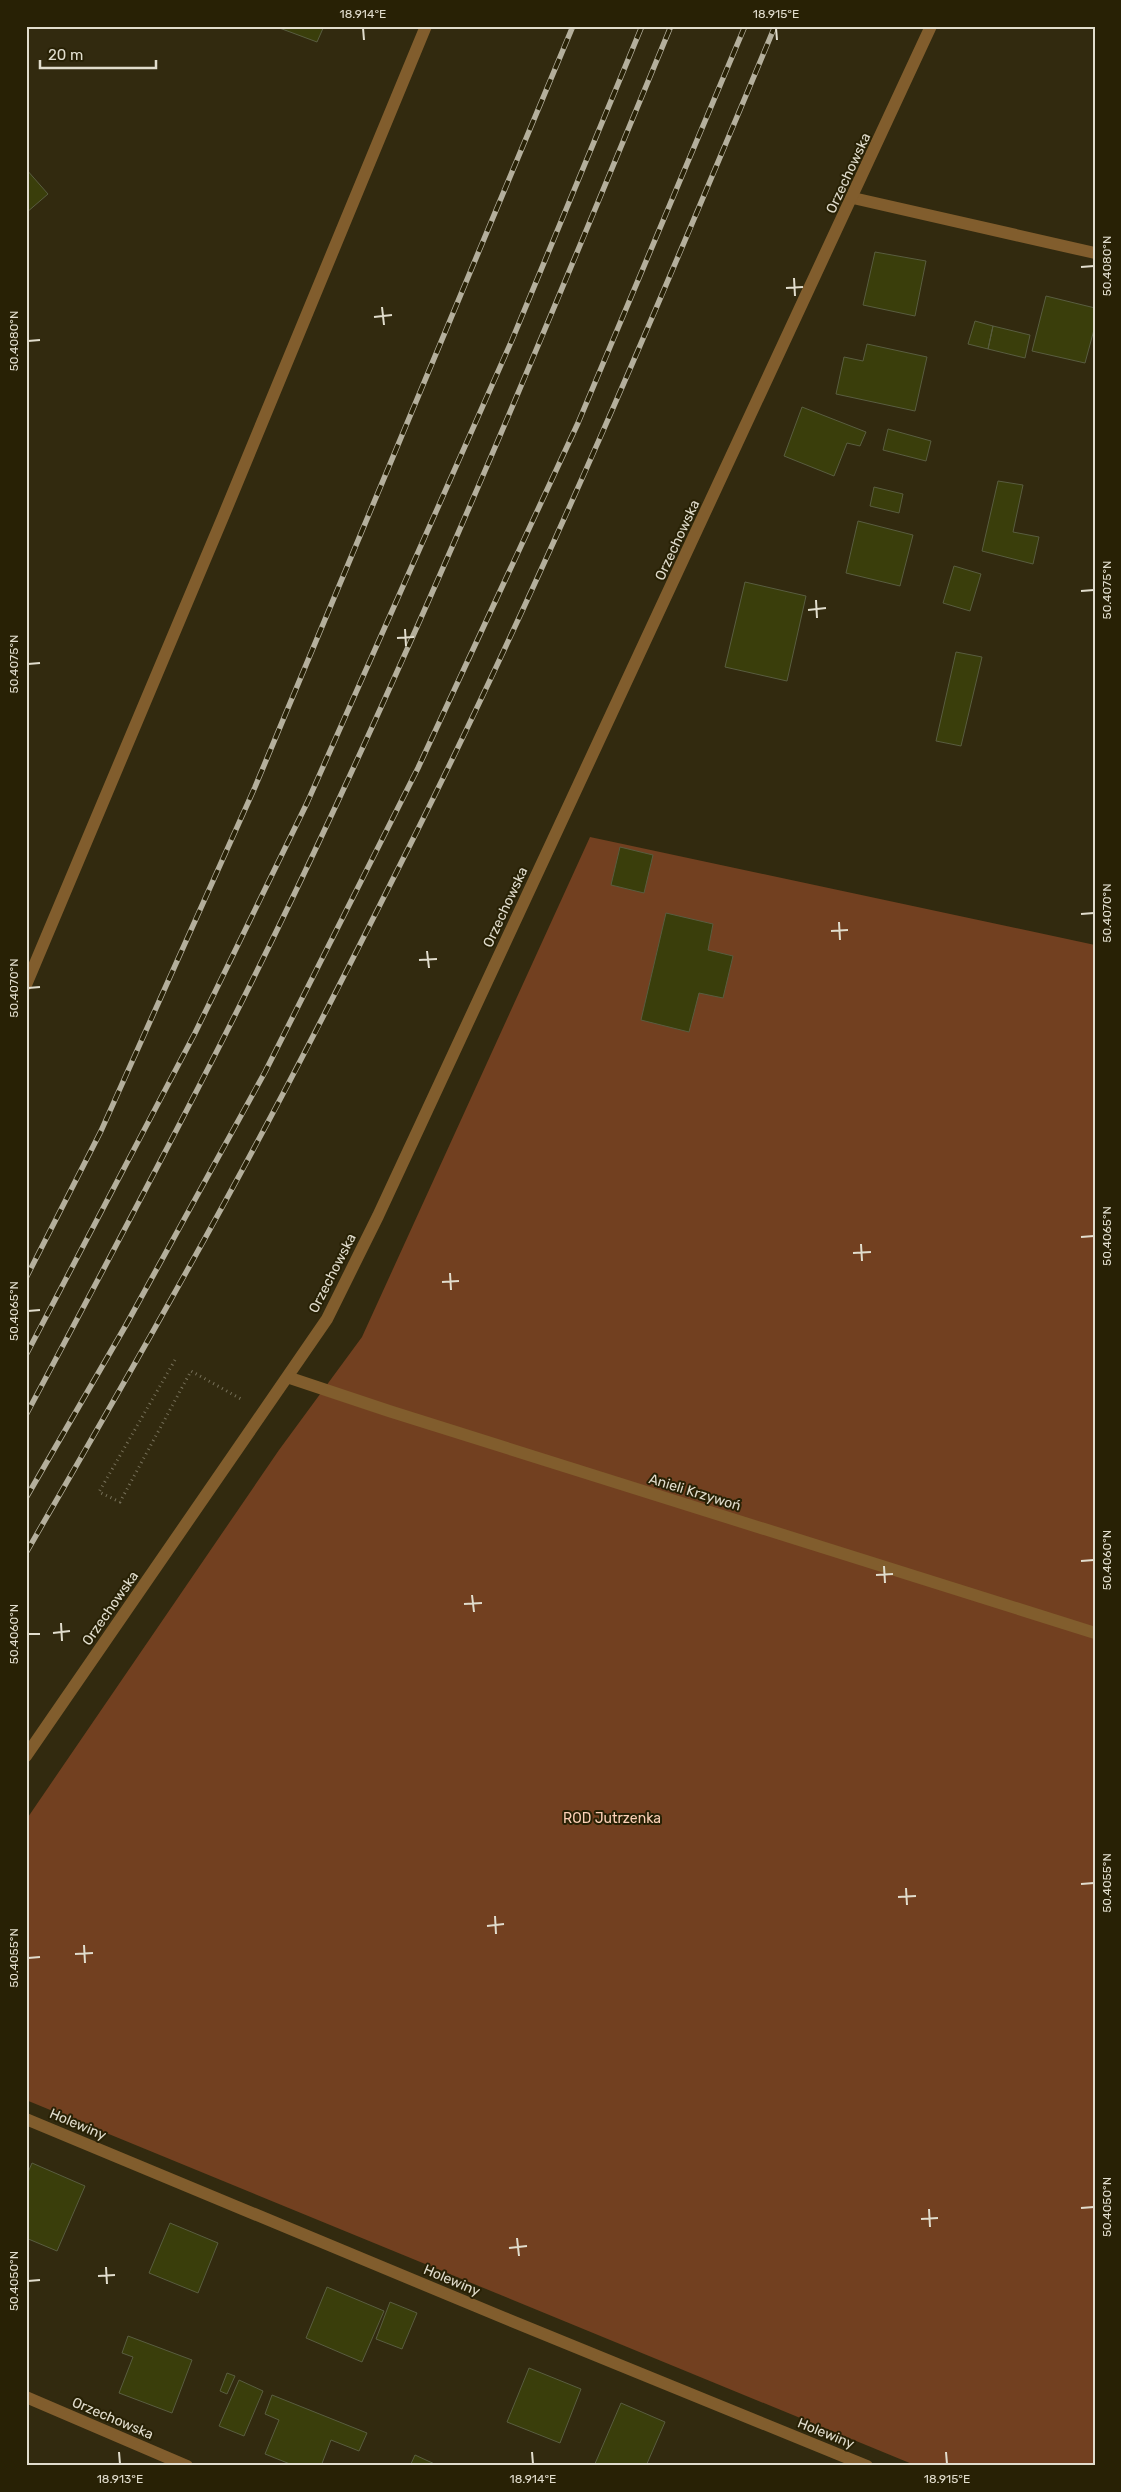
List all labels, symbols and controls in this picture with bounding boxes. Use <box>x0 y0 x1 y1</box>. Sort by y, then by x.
text: 18.914°E <box>340 7 386 21</box>
text: 18.915°E <box>753 7 799 21</box>
scale bar <box>40 38 156 70</box>
text: 20 m <box>48 46 83 64</box>
street label: Orzechowska <box>822 130 874 216</box>
text: 50.4080°N <box>1100 236 1114 296</box>
text: 50.4080°N <box>7 311 21 371</box>
street label: Orzechowska <box>651 497 703 583</box>
text: 50.4075°N <box>1100 561 1114 619</box>
text: 50.4075°N <box>7 635 21 693</box>
street label: Orzechowska <box>479 864 531 950</box>
text: 50.4070°N <box>1100 883 1114 943</box>
text: 50.4070°N <box>7 958 21 1018</box>
text: 50.4065°N <box>1100 1206 1114 1266</box>
street label: Orzechowska <box>305 1231 360 1316</box>
text: 50.4065°N <box>7 1281 21 1341</box>
street label: Anieli Krzywoń <box>647 1470 743 1515</box>
text: 50.4060°N <box>1100 1530 1114 1590</box>
street label: Orzechowska <box>79 1568 142 1649</box>
text: 50.4060°N <box>7 1604 21 1664</box>
park label: ROD Jutrzenka <box>563 1810 661 1827</box>
text: 50.4055°N <box>1100 1853 1114 1913</box>
text: 50.4055°N <box>7 1928 21 1988</box>
street label: Holewiny <box>47 2105 109 2144</box>
text: 50.4050°N <box>1100 2177 1114 2237</box>
text: 50.4050°N <box>7 2251 21 2311</box>
street label: Holewiny <box>421 2261 483 2300</box>
street label: Orzechowska <box>70 2394 156 2443</box>
street label: Holewiny <box>795 2414 857 2453</box>
text: 18.913°E <box>97 2472 143 2486</box>
text: 18.914°E <box>510 2472 556 2486</box>
text: 18.915°E <box>924 2472 970 2486</box>

